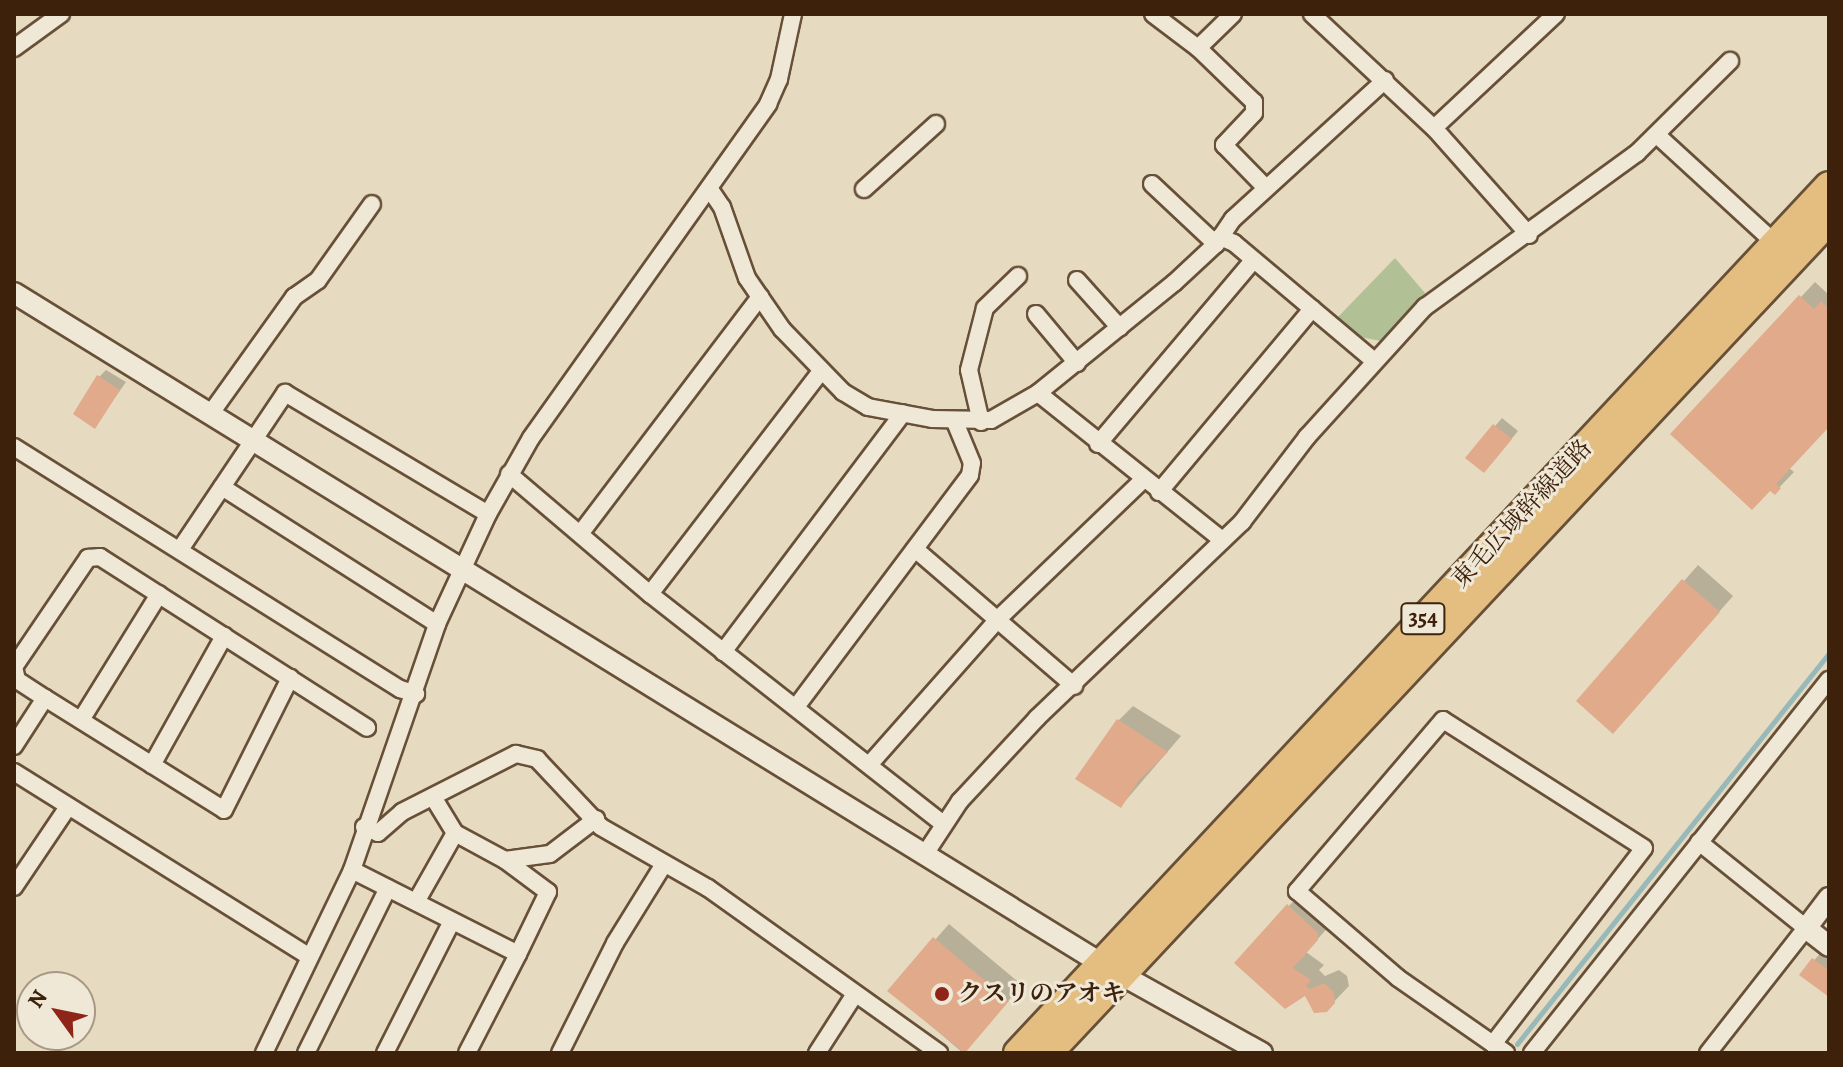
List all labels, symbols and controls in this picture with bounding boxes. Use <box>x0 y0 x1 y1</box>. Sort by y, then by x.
street label: 東毛広域幹線道路 <box>1446 434 1598 594</box>
road number: 354 <box>1399 601 1447 637</box>
north arrow <box>16 971 96 1051</box>
place label: クスリのアオキ <box>958 980 1126 1008</box>
text: N <box>21 984 54 1014</box>
marker: クスリのアオキ <box>933 985 951 1003</box>

